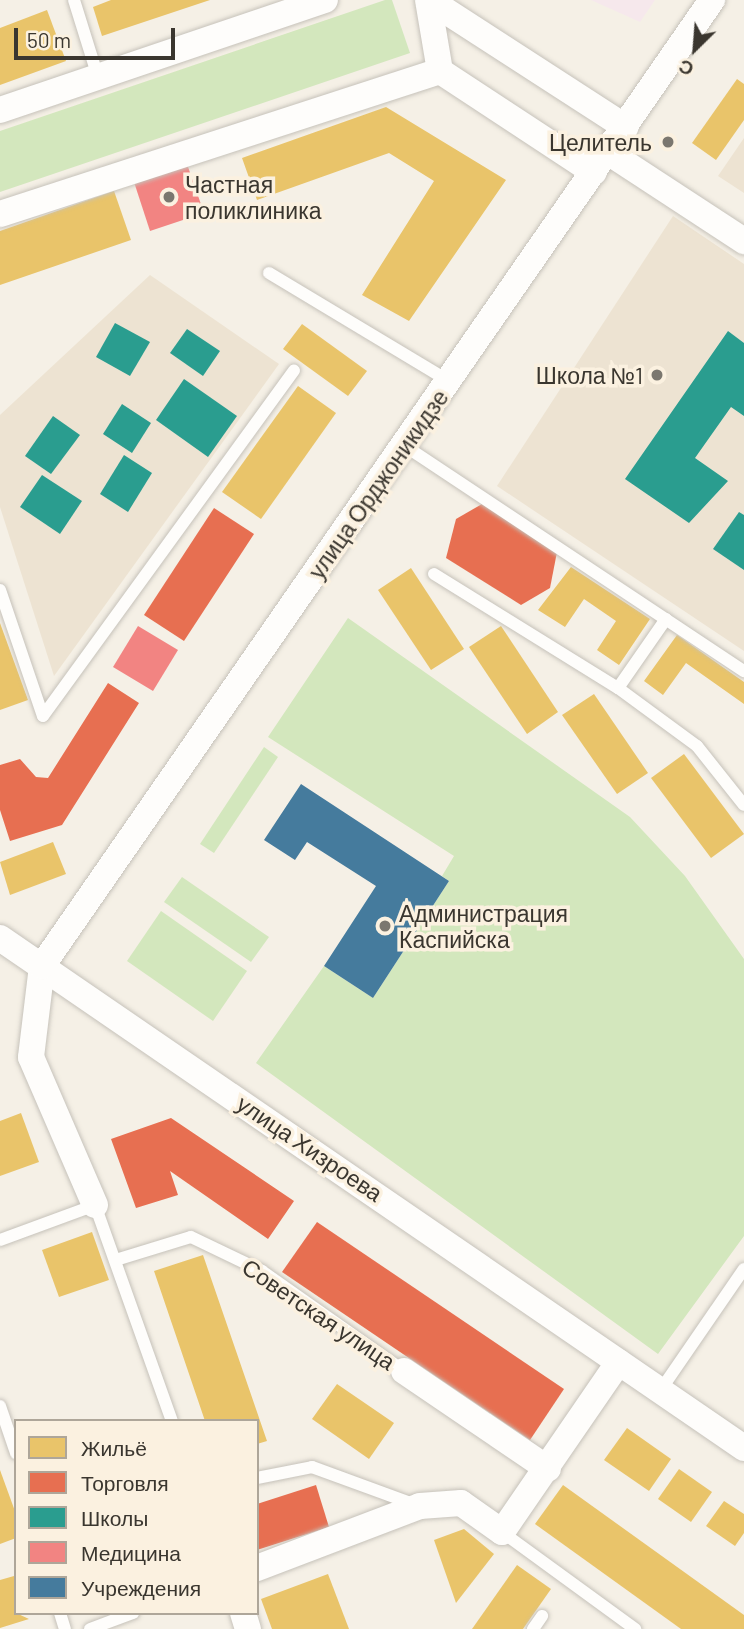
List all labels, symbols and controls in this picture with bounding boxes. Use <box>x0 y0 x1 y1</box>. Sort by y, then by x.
scale bar <box>18 14 178 58</box>
north arrow <box>660 14 730 84</box>
text: 50 m <box>27 27 71 52</box>
text: С <box>675 55 697 82</box>
place label: Целитель <box>549 128 652 156</box>
marker: Целитель <box>658 132 678 152</box>
place label: Частная поликлиника <box>185 170 322 224</box>
marker: Частная поликлиника <box>159 187 179 207</box>
place label: Школа №1 <box>536 361 643 389</box>
marker: Школа №1 <box>649 367 665 383</box>
street label: улица Орджоникидзе <box>302 384 454 584</box>
place label: Администрация Каспийска <box>399 899 568 953</box>
marker: Администрация Каспийска <box>377 918 393 934</box>
street label: улица Хизроева <box>232 1089 388 1207</box>
street label: Советская улица <box>237 1253 401 1375</box>
legend <box>14 1419 259 1615</box>
text: Жильё <box>81 1435 147 1460</box>
text: Торговля <box>81 1470 169 1495</box>
text: Школы <box>81 1505 148 1530</box>
text: Медицина <box>81 1540 181 1565</box>
text: Учреждения <box>81 1575 201 1600</box>

